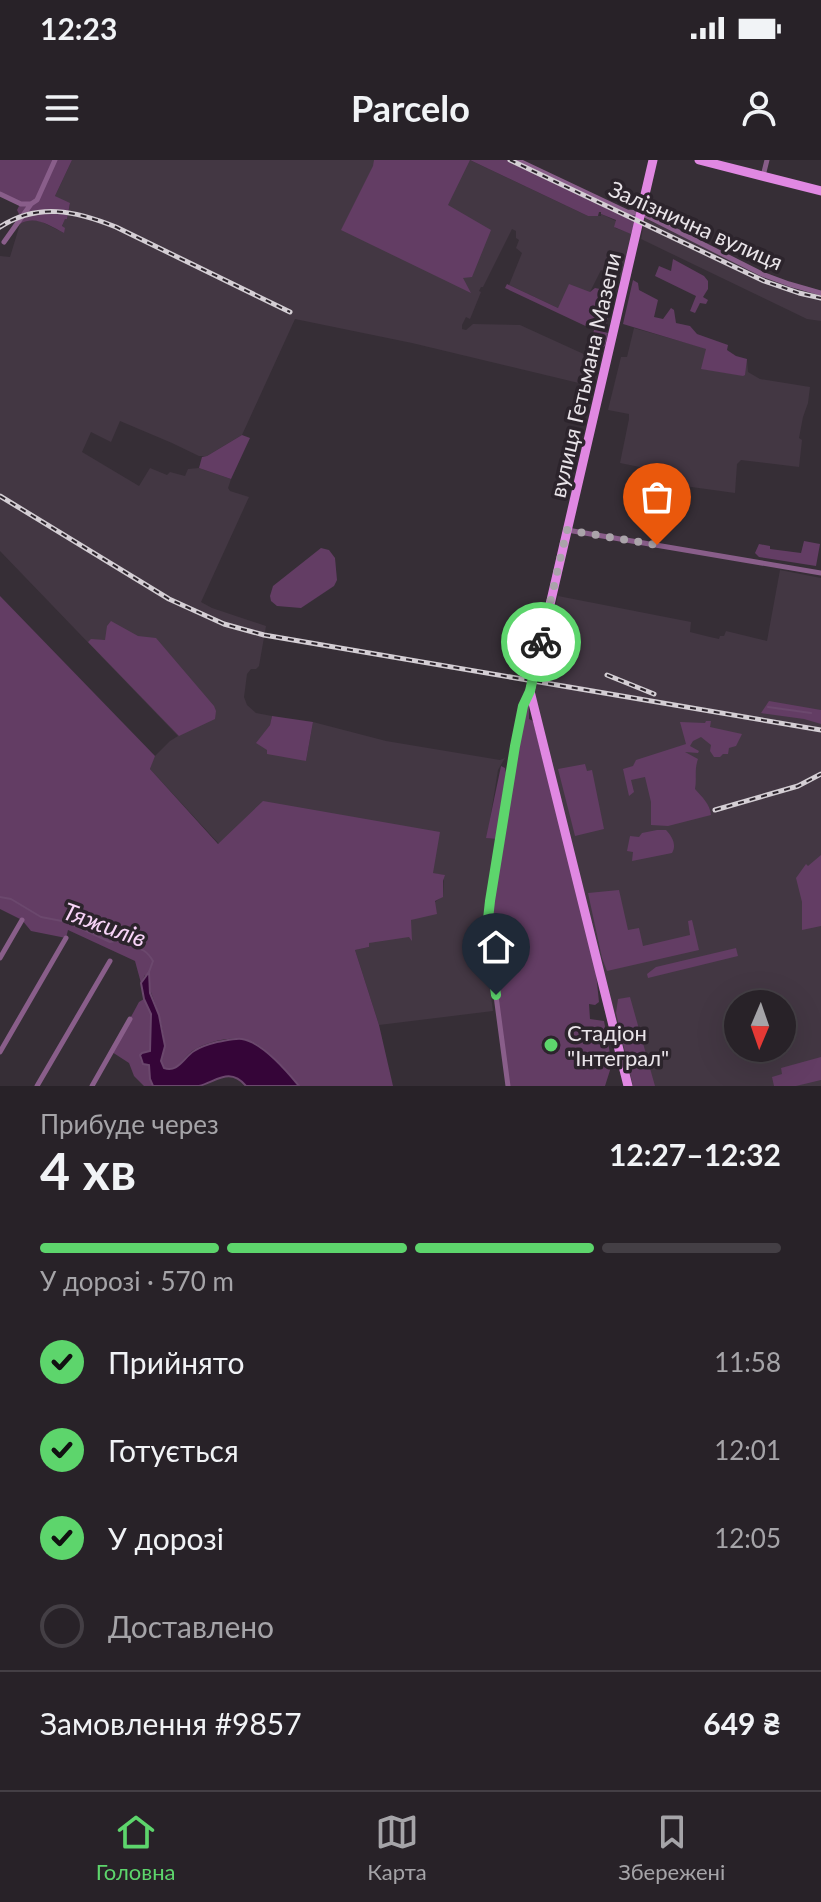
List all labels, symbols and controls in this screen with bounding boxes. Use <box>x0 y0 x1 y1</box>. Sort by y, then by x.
text: 12:23 <box>40 10 117 46</box>
icon: menu <box>40 86 84 130</box>
text: Parcelo <box>351 86 470 130</box>
icon: person <box>737 86 781 130</box>
street label: Залізнична вулиця <box>605 175 787 275</box>
street label: вулиця Гетьмана Мазепи <box>544 250 626 500</box>
pin <box>623 463 691 545</box>
icon: bag <box>635 475 679 519</box>
courier <box>501 602 581 682</box>
icon: bike <box>519 620 563 664</box>
water label: Тяжилів <box>60 896 150 952</box>
pin <box>462 913 530 995</box>
icon: home <box>474 925 518 969</box>
north arrow <box>724 990 796 1062</box>
map controls <box>724 990 796 1062</box>
place label: Стадіон "Інтеграл" <box>567 1019 669 1071</box>
marker: Стадіон "Інтеграл" <box>542 1036 560 1054</box>
text: Прибуде через <box>40 1108 219 1140</box>
text: 12:27–12:32 <box>609 1136 781 1172</box>
text: 4 хв <box>40 1139 136 1201</box>
text: У дорозі · 570 m <box>40 1265 234 1297</box>
icon: check <box>40 1340 84 1384</box>
text: Прийнято <box>108 1344 244 1380</box>
text: 11:58 <box>714 1346 781 1378</box>
icon: check <box>40 1428 84 1472</box>
text: Готується <box>108 1432 239 1468</box>
text: 12:01 <box>714 1434 781 1466</box>
icon: check <box>40 1516 84 1560</box>
text: У дорозі <box>108 1520 224 1556</box>
text: 12:05 <box>714 1522 781 1554</box>
text: Доставлено <box>108 1608 274 1644</box>
text: Замовлення #9857 <box>40 1705 302 1741</box>
text: 649 ₴ <box>703 1705 781 1741</box>
tab: Головна <box>96 1810 176 1885</box>
tab: Карта <box>367 1810 427 1885</box>
tab: Збережені <box>618 1810 725 1885</box>

